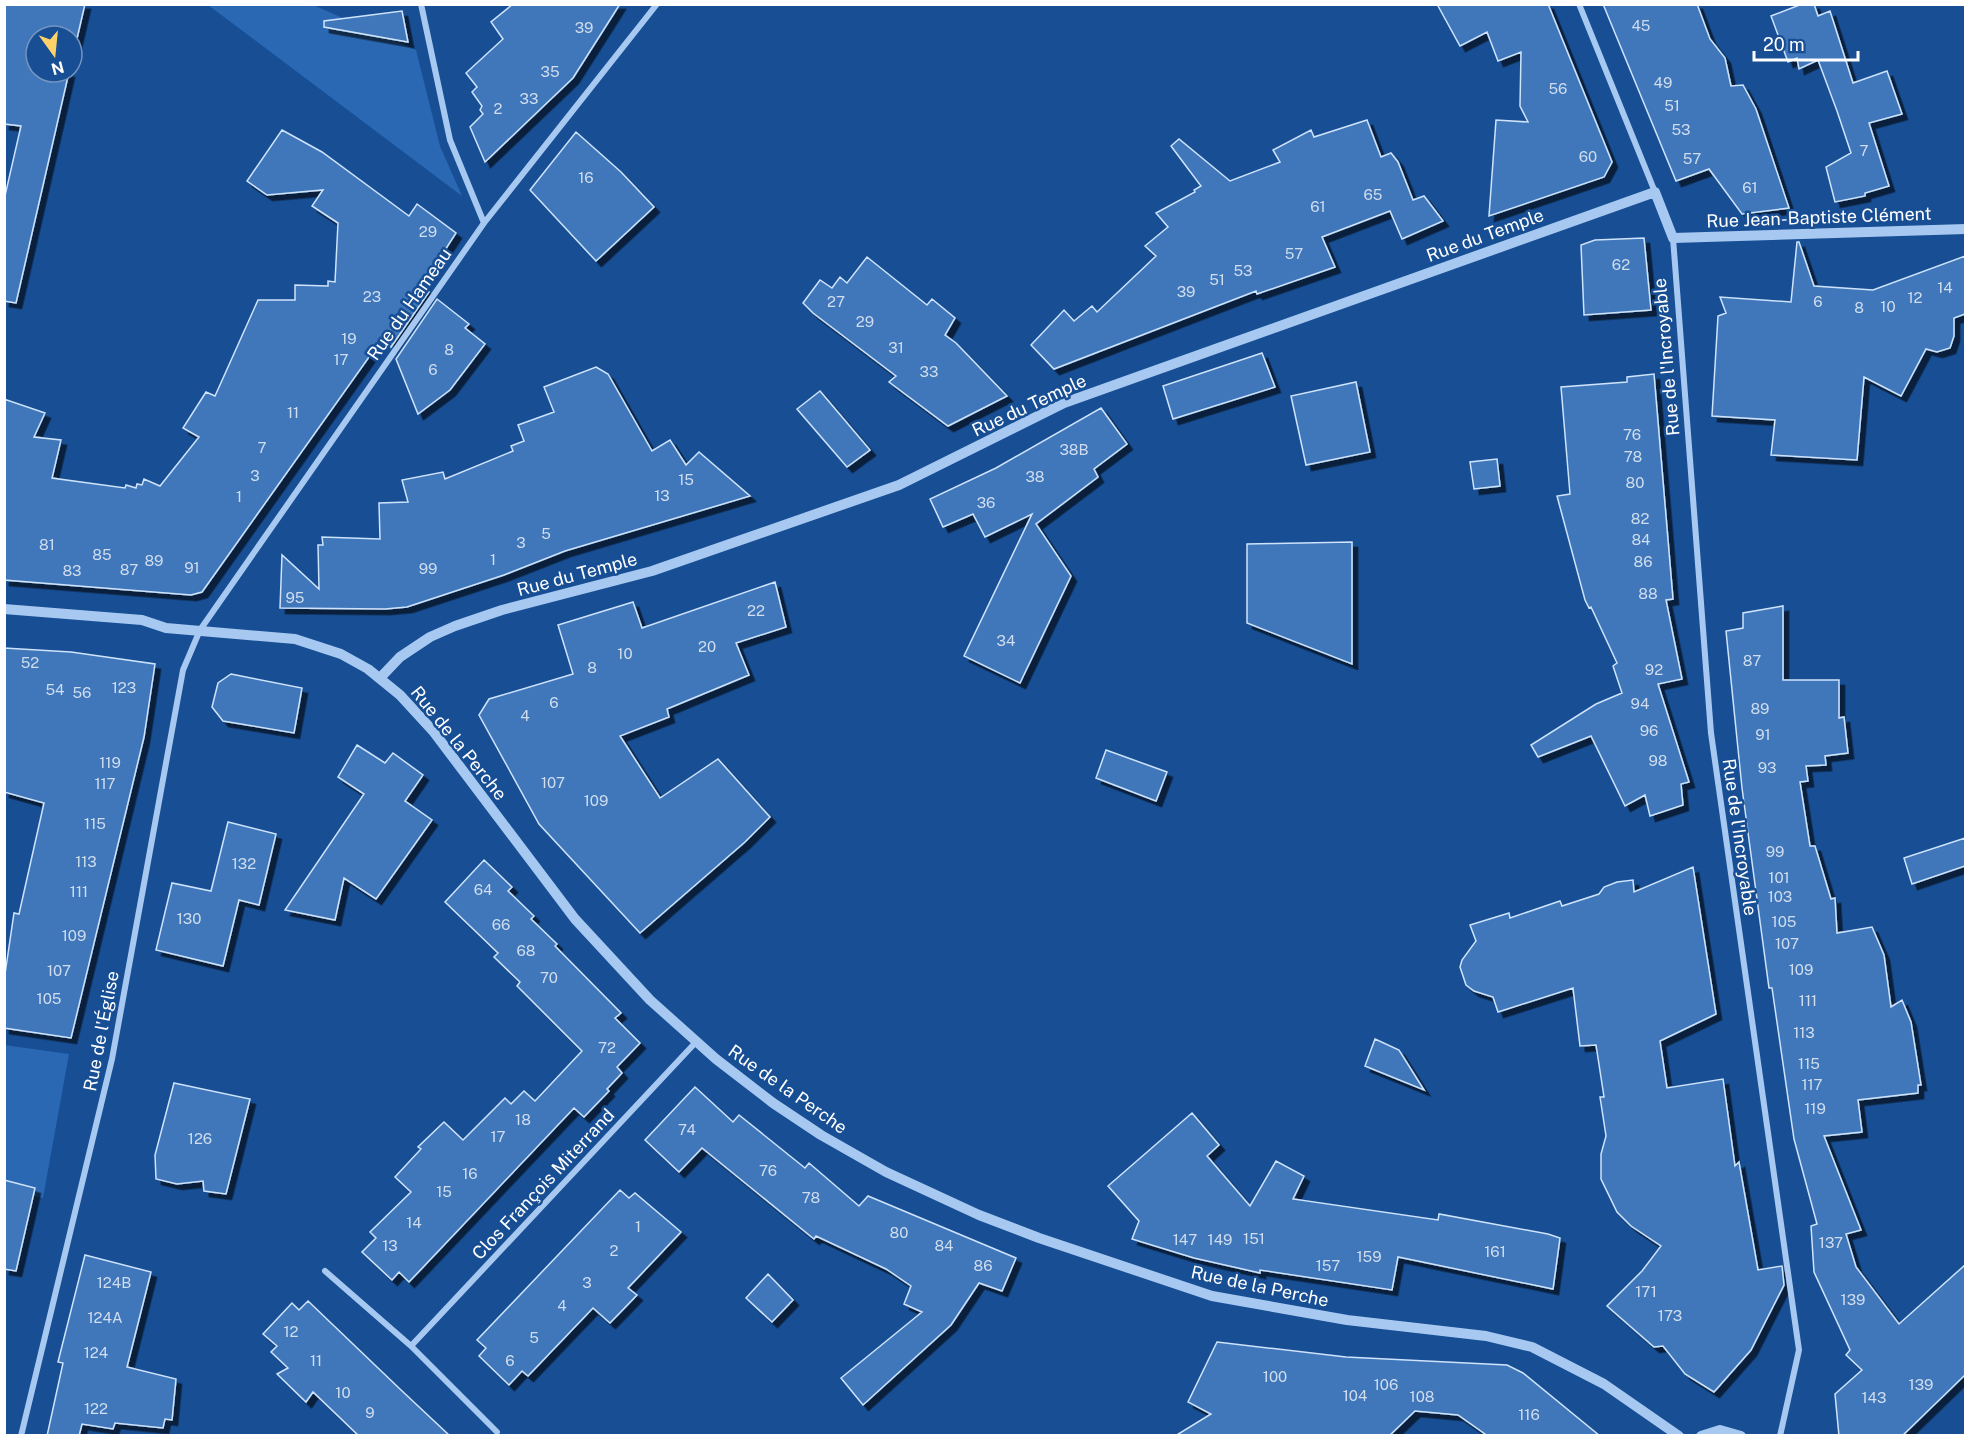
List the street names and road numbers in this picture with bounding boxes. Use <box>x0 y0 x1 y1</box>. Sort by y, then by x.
street label: Rue Jean-Baptiste Clément <box>1706 203 1932 231</box>
street label: Rue du Temple <box>1423 204 1547 266</box>
street label: Rue du Hameau <box>363 244 455 364</box>
street label: Rue de l'Incroyable <box>1649 277 1683 437</box>
street label: Rue du Temple <box>969 369 1089 441</box>
street label: Rue du Temple <box>515 548 639 600</box>
street label: Rue de la Perche <box>407 682 511 804</box>
street label: Rue de l'Incroyable <box>1719 757 1761 917</box>
street label: Rue de l'Église <box>78 969 123 1093</box>
street label: Rue de la Perche <box>725 1040 851 1138</box>
street label: Clos François Miterrand <box>468 1104 618 1264</box>
street label: Rue de la Perche <box>1189 1261 1331 1311</box>

